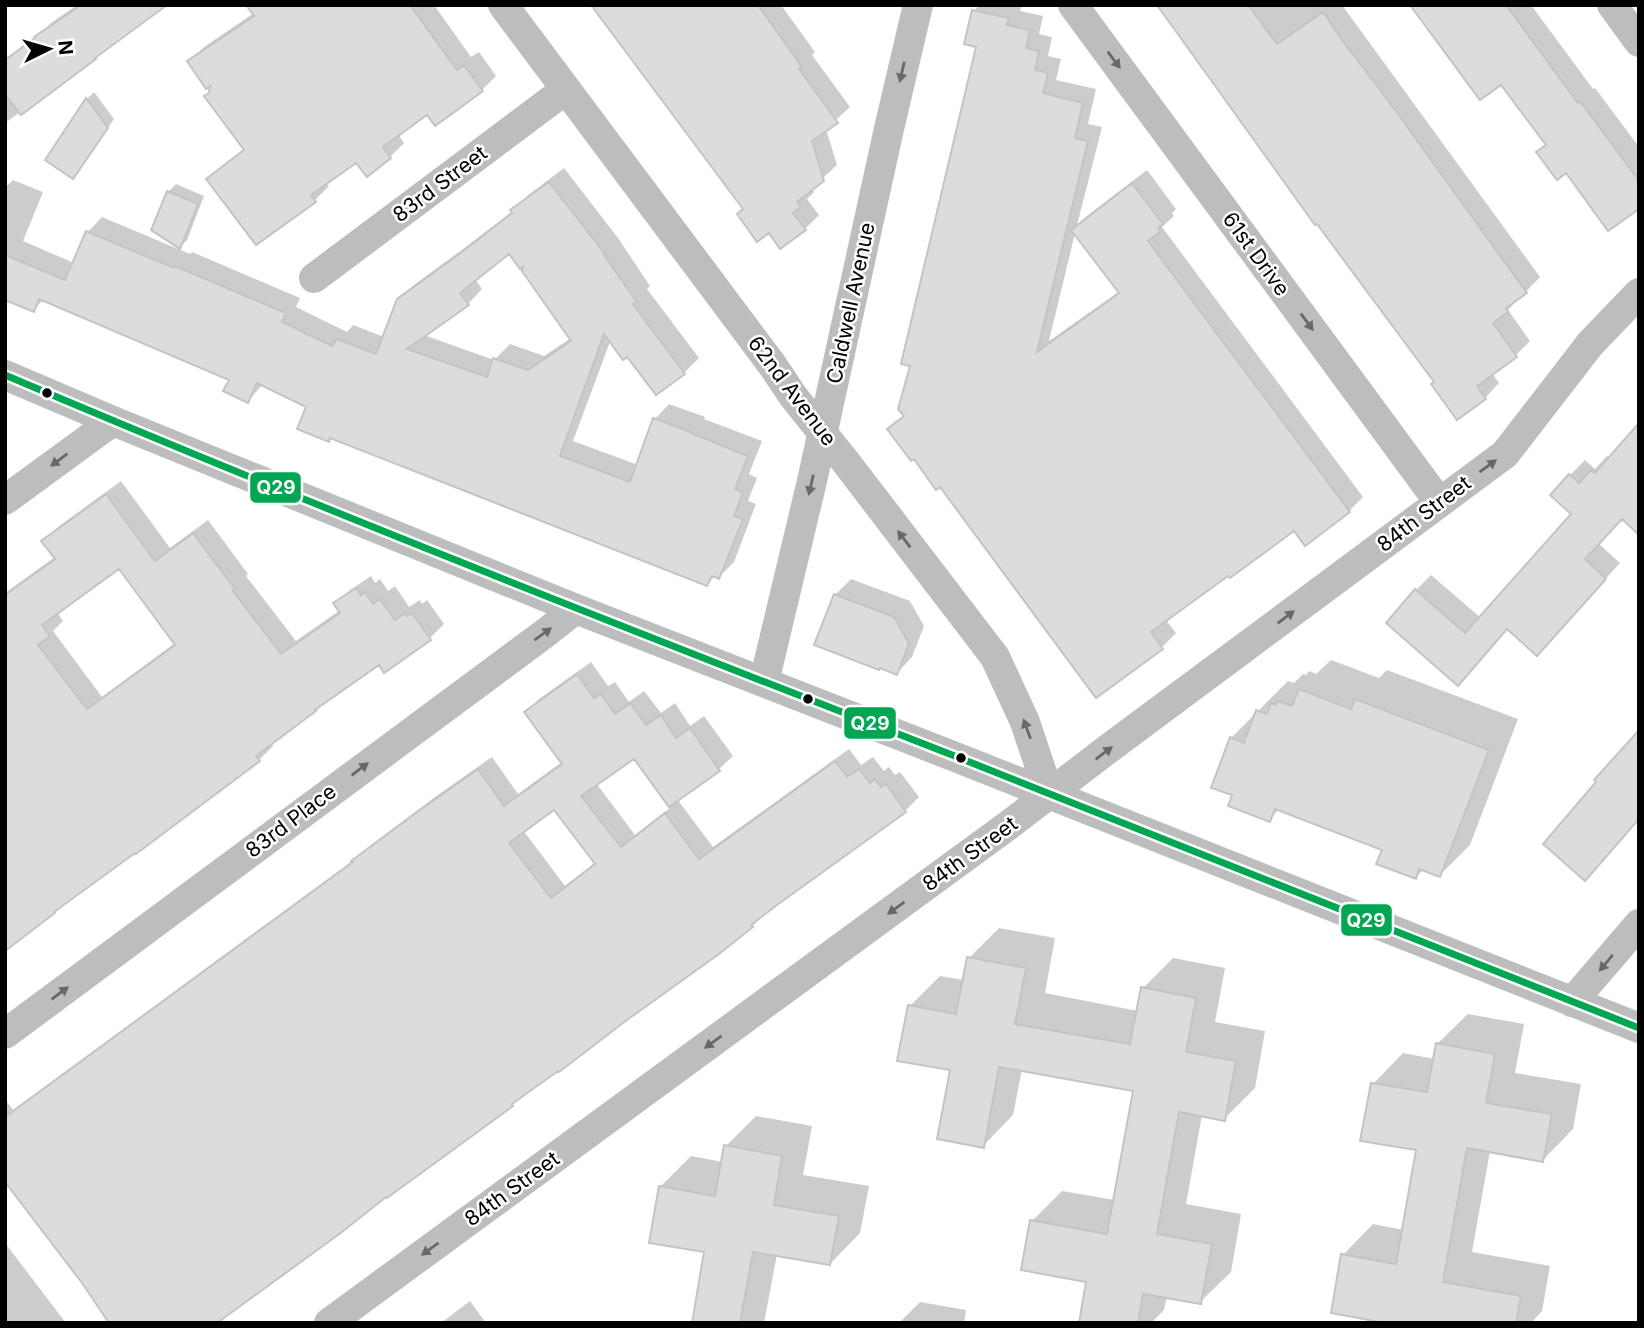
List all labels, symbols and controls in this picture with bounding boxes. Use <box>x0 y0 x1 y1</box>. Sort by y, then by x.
north arrow <box>14 14 84 84</box>
text: N <box>53 39 78 56</box>
one-way arrow <box>1107 51 1121 69</box>
one-way arrow <box>896 61 907 83</box>
street label: 83rd Street <box>388 140 492 227</box>
street label: 61st Drive <box>1218 207 1295 301</box>
street label: Caldwell Avenue <box>821 220 880 386</box>
one-way arrow <box>1299 313 1313 331</box>
street label: 62nd Avenue <box>743 331 842 450</box>
unlabelled marker <box>40 386 54 400</box>
one-way arrow <box>50 453 68 467</box>
one-way arrow <box>1479 459 1497 473</box>
street label: 84th Street <box>1372 470 1476 557</box>
line badge: Q29 <box>249 471 302 504</box>
one-way arrow <box>805 474 816 496</box>
text: Q29 <box>256 476 296 499</box>
one-way arrow <box>897 530 911 549</box>
one-way arrow <box>1277 610 1295 624</box>
one-way arrow <box>534 627 552 641</box>
unlabelled marker <box>801 692 815 706</box>
line badge: Q29 <box>843 706 897 740</box>
text: Q29 <box>850 712 890 735</box>
one-way arrow <box>1021 719 1032 740</box>
one-way arrow <box>1094 745 1112 760</box>
unlabelled marker <box>954 751 968 765</box>
one-way arrow <box>351 762 369 777</box>
street label: 83rd Place <box>241 778 341 863</box>
street label: 84th Street <box>917 811 1022 896</box>
one-way arrow <box>887 900 905 914</box>
line badge: Q29 <box>1340 903 1393 937</box>
text: Q29 <box>1346 909 1386 932</box>
one-way arrow <box>1598 954 1613 972</box>
one-way arrow <box>51 986 69 1000</box>
one-way arrow <box>703 1035 722 1049</box>
street label: 84th Street <box>459 1146 564 1231</box>
one-way arrow <box>421 1241 439 1255</box>

